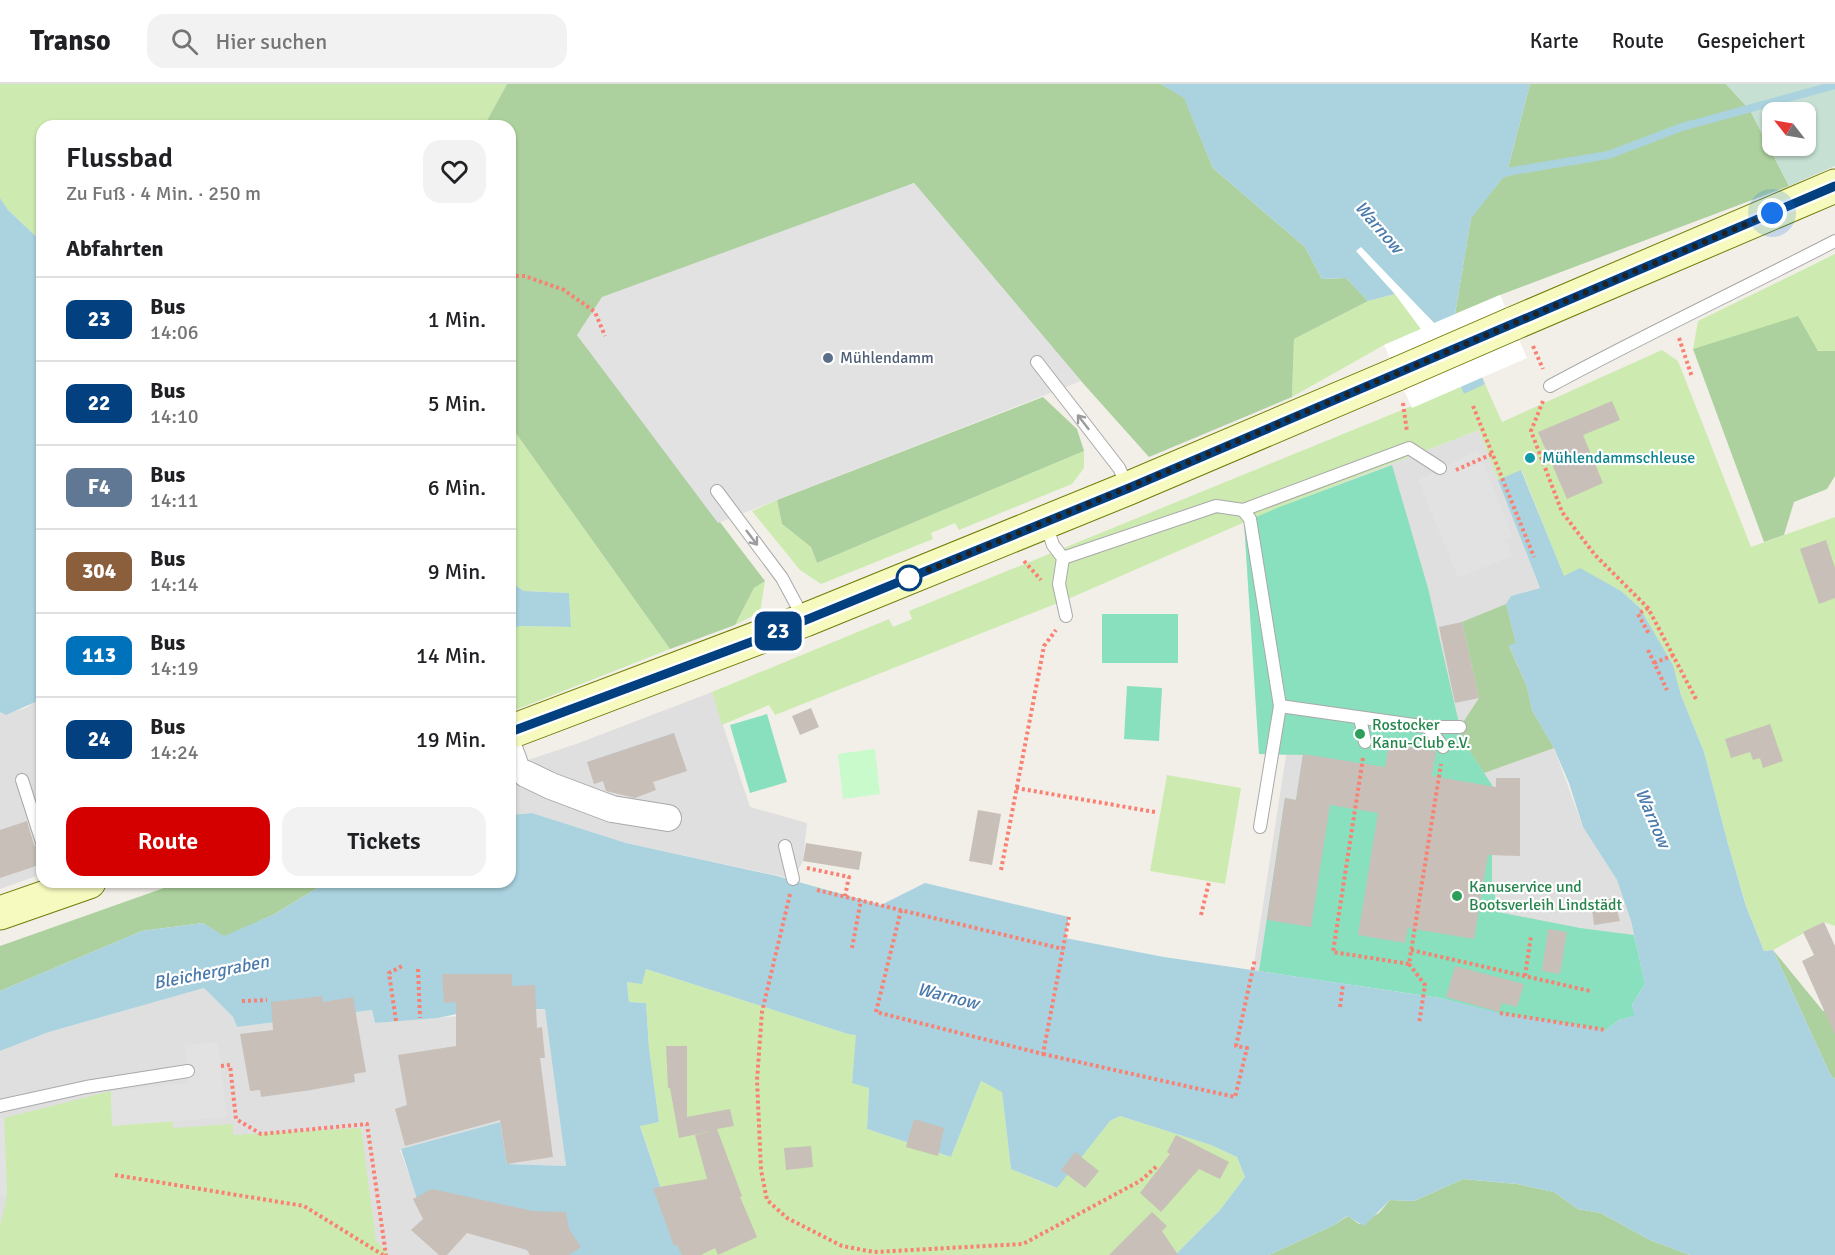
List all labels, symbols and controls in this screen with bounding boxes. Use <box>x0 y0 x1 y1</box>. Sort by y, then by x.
search box <box>147 14 567 68</box>
text: Transo <box>30 24 111 58</box>
icon: search <box>168 25 201 58</box>
text: Hier suchen <box>216 28 327 55</box>
text: Karte <box>1530 28 1579 54</box>
text: Route <box>1612 28 1664 54</box>
text: Gespeichert <box>1697 28 1805 54</box>
north arrow <box>1762 102 1816 156</box>
map controls <box>1762 102 1816 156</box>
button: heart <box>423 140 486 203</box>
text: Flussbad <box>66 141 173 175</box>
text: Zu Fuß · 4 Min. · 250 m <box>66 181 261 206</box>
water label: Warnow <box>1350 196 1409 259</box>
your location <box>1757 198 1787 228</box>
text: Abfahrten <box>66 235 164 262</box>
text: Bus <box>150 293 185 320</box>
text: 23 <box>88 306 110 332</box>
text: 1 Min. <box>428 306 486 333</box>
text: 14:06 <box>150 320 199 345</box>
place label: Mühlendamm <box>840 348 934 368</box>
marker: Mühlendamm <box>821 351 835 365</box>
text: Bus <box>150 377 185 404</box>
text: 22 <box>88 390 110 416</box>
text: 5 Min. <box>428 390 486 417</box>
text: 14:10 <box>150 404 199 429</box>
one-way arrow <box>1077 414 1090 430</box>
place label: Mühlendammschleuse <box>1542 448 1695 468</box>
marker: Mühlendammschleuse <box>1523 451 1537 465</box>
text: Bus <box>150 461 185 488</box>
text: F4 <box>88 474 110 500</box>
text: 6 Min. <box>428 474 486 501</box>
text: 14:11 <box>150 488 199 513</box>
one-way arrow <box>745 530 758 546</box>
text: Bus <box>150 545 185 572</box>
text: 304 <box>82 558 116 584</box>
text: 9 Min. <box>428 558 486 585</box>
unlabelled marker <box>896 565 922 591</box>
text: 14:14 <box>150 572 199 597</box>
line badge: 23 <box>751 612 805 650</box>
text: 23 <box>767 618 789 644</box>
text: Bus <box>150 629 185 656</box>
text: 113 <box>82 642 116 668</box>
text: 14 Min. <box>416 642 486 669</box>
text: 14:19 <box>150 656 199 681</box>
text: Bus <box>150 713 185 740</box>
place label: Rostocker Kanu-Club e.V. <box>1372 715 1470 753</box>
text: 24 <box>88 726 110 752</box>
text: 19 Min. <box>416 726 486 753</box>
marker: Rostocker Kanu-Club e.V. <box>1353 727 1367 741</box>
text: 14:24 <box>150 740 199 765</box>
water label: Warnow <box>1631 785 1676 853</box>
button: Route <box>66 807 270 876</box>
button: Tickets <box>282 807 486 876</box>
place label: Kanuservice und Bootsverleih Lindstädt <box>1469 877 1623 915</box>
marker: Kanuservice und Bootsverleih Lindstädt <box>1450 889 1464 903</box>
water label: Bleichergraben <box>151 950 272 994</box>
water label: Warnow <box>915 978 983 1015</box>

